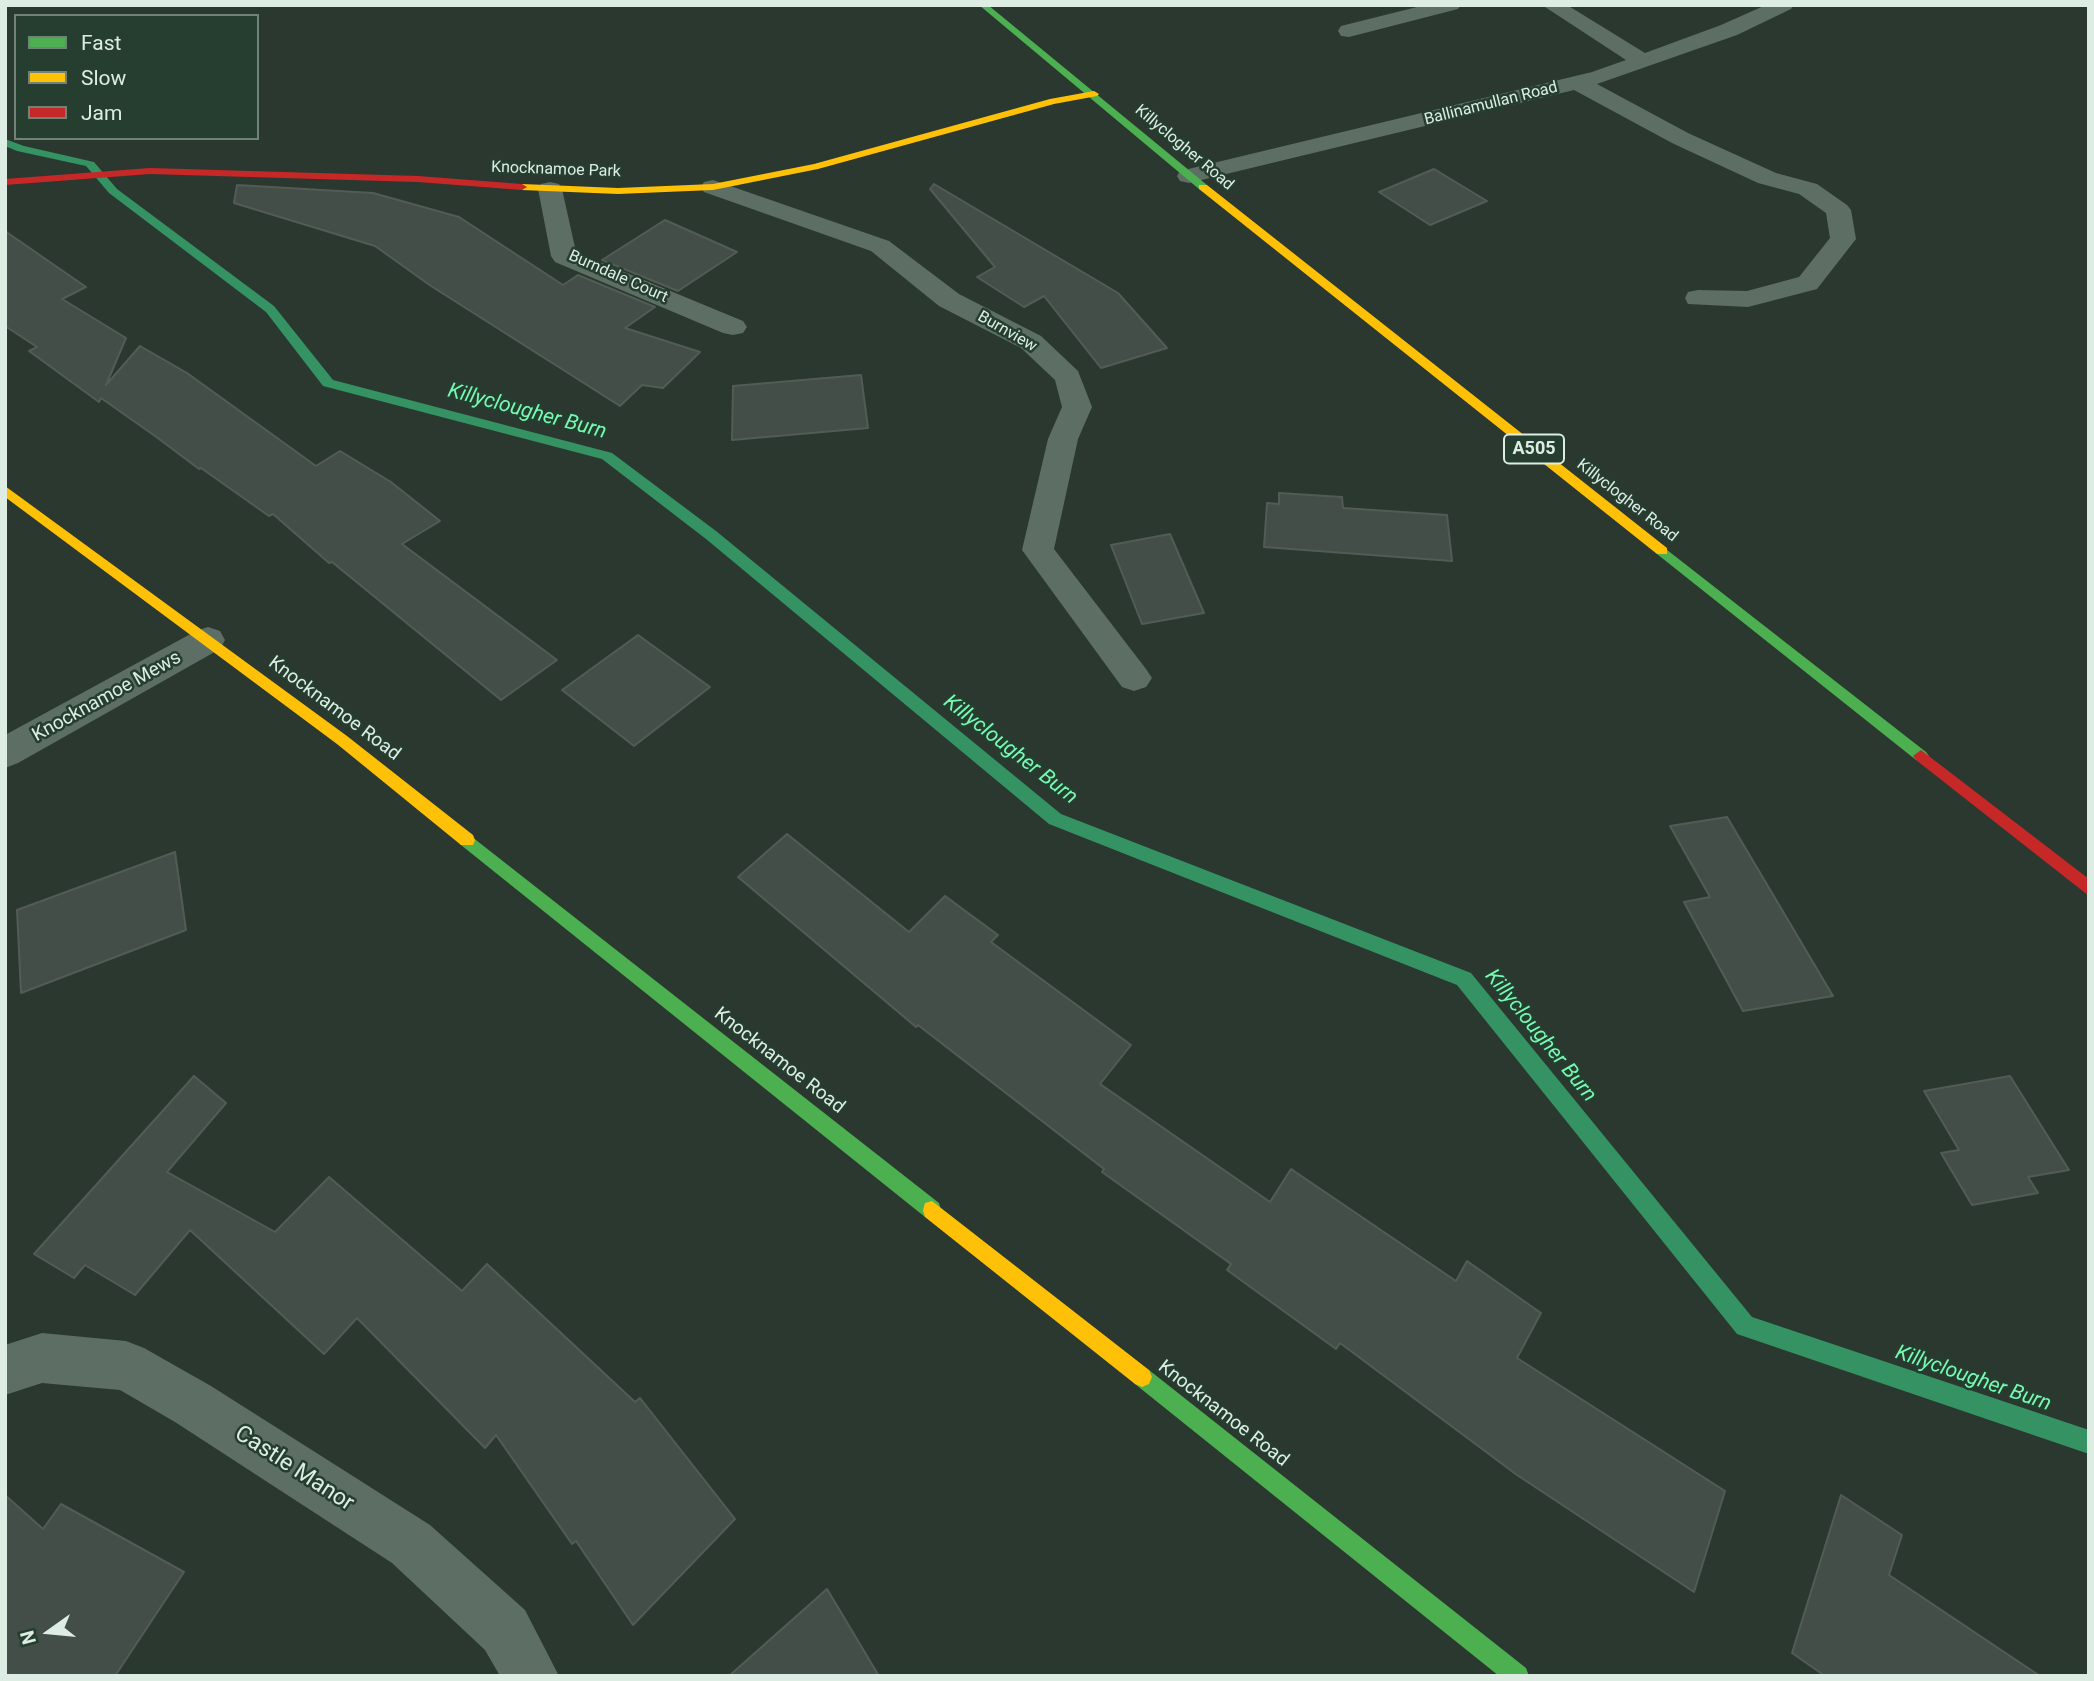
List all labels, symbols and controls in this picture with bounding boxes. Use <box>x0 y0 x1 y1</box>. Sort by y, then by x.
legend <box>14 14 259 140</box>
text: Fast <box>81 31 121 55</box>
text: Slow <box>81 66 126 90</box>
street label: Ballinamullan Road <box>1422 78 1560 130</box>
text: Jam <box>81 101 122 125</box>
street label: Killyclogher Road <box>1131 101 1237 195</box>
street label: Knocknamoe Park <box>491 158 621 182</box>
street label: Burndale Court <box>565 247 671 307</box>
street label: Burnview <box>974 307 1040 357</box>
water label: Killyclougher Burn <box>445 379 609 445</box>
road number: A505 <box>1504 434 1564 463</box>
street label: Killyclogher Road <box>1573 456 1681 546</box>
street label: Knocknamoe Mews <box>29 647 185 747</box>
street label: Knocknamoe Road <box>264 652 404 766</box>
water label: Killyclougher Burn <box>938 690 1082 810</box>
water label: Killyclougher Burn <box>1479 965 1601 1107</box>
street label: Knocknamoe Road <box>709 1003 849 1119</box>
water label: Killyclougher Burn <box>1892 1341 2054 1417</box>
street label: Knocknamoe Road <box>1153 1356 1293 1472</box>
street label: Castle Manor <box>229 1420 359 1518</box>
north arrow <box>14 1597 84 1667</box>
text: N <box>15 1628 41 1647</box>

